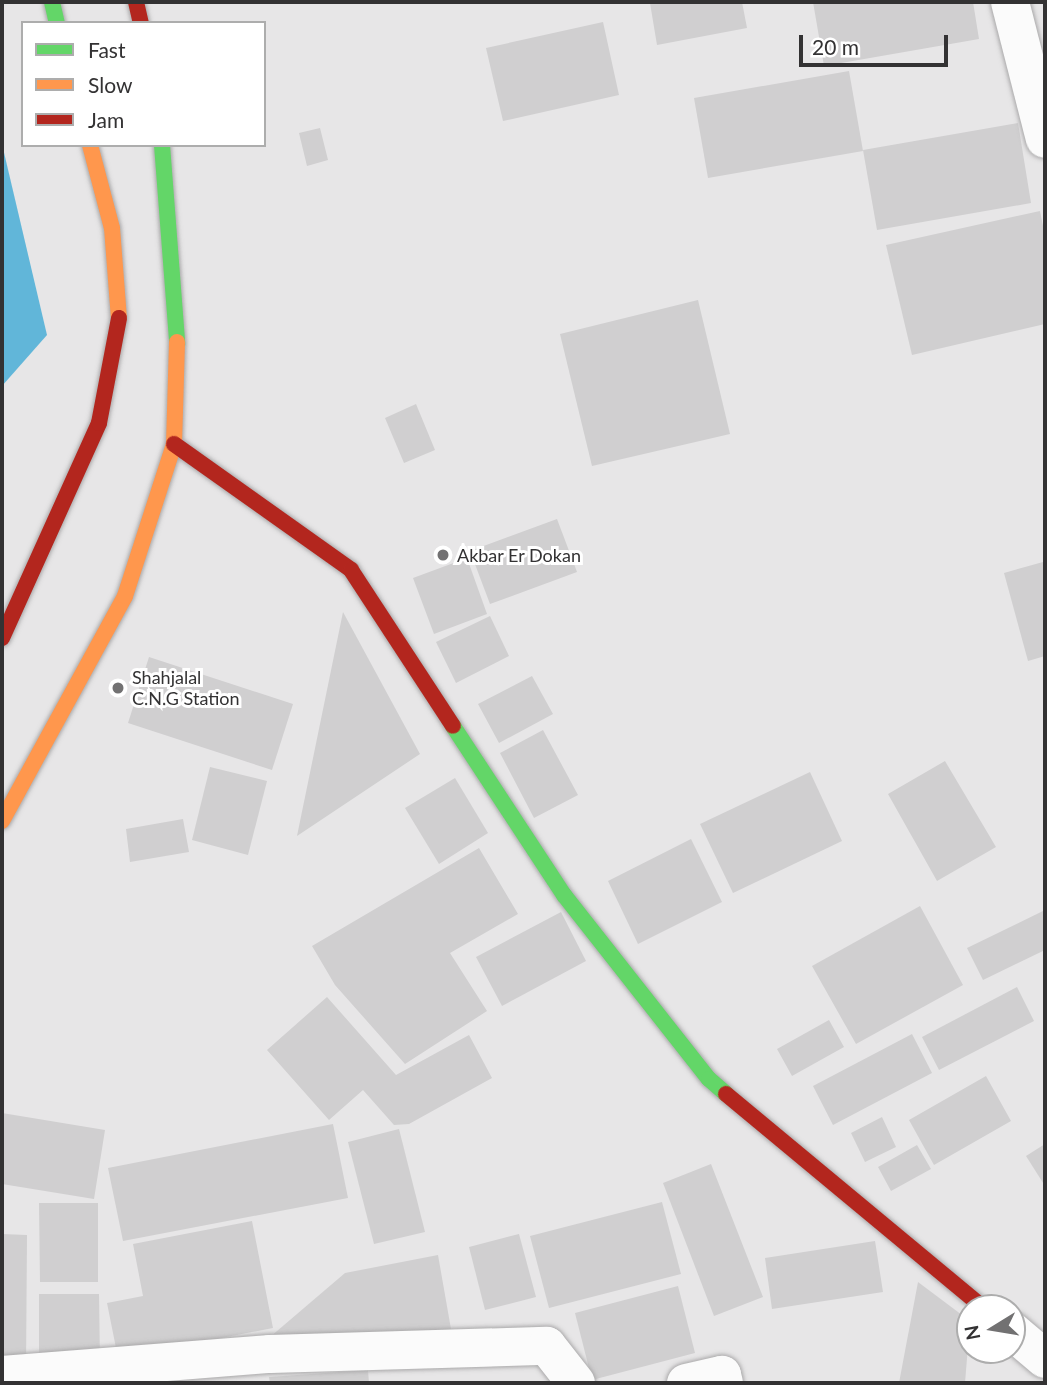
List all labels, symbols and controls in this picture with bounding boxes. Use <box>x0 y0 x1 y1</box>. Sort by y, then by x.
legend <box>21 21 266 147</box>
scale bar <box>802 21 951 65</box>
text: 20 m <box>812 34 859 59</box>
text: Fast <box>88 37 125 62</box>
text: Slow <box>88 72 132 97</box>
text: Jam <box>88 107 124 132</box>
place label: Akbar Er Dokan <box>457 544 582 566</box>
marker: Akbar Er Dokan <box>435 547 451 563</box>
place label: Shahjalal C.N.G Station <box>132 667 240 710</box>
marker: Shahjalal C.N.G Station <box>110 680 126 696</box>
north arrow <box>956 1294 1026 1364</box>
text: N <box>959 1323 985 1342</box>

